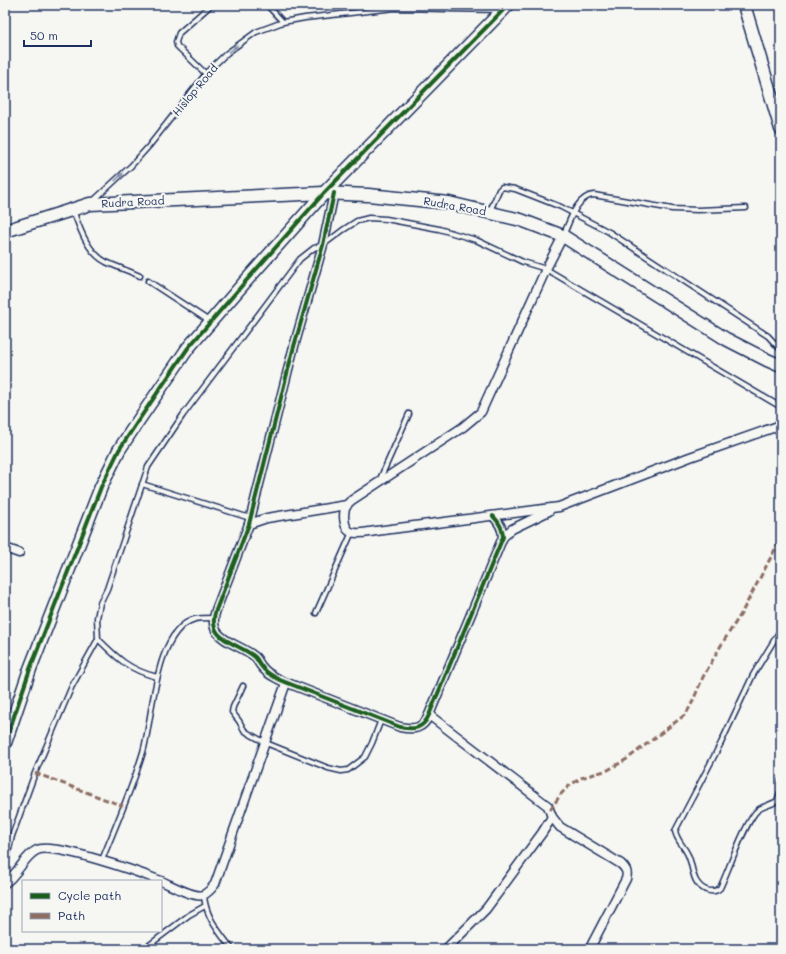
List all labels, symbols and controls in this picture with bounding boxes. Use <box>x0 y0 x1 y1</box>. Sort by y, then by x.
scale bar <box>24 22 91 48</box>
text: 50 m <box>30 27 58 43</box>
one-way arrow <box>227 45 238 53</box>
street label: Hislop Road <box>168 60 221 119</box>
one-way arrow <box>114 173 124 182</box>
street label: Rudra Road <box>101 192 165 211</box>
street label: Rudra Road <box>423 193 488 218</box>
legend <box>22 880 162 932</box>
text: Cycle path <box>58 887 121 903</box>
text: Path <box>58 907 85 923</box>

